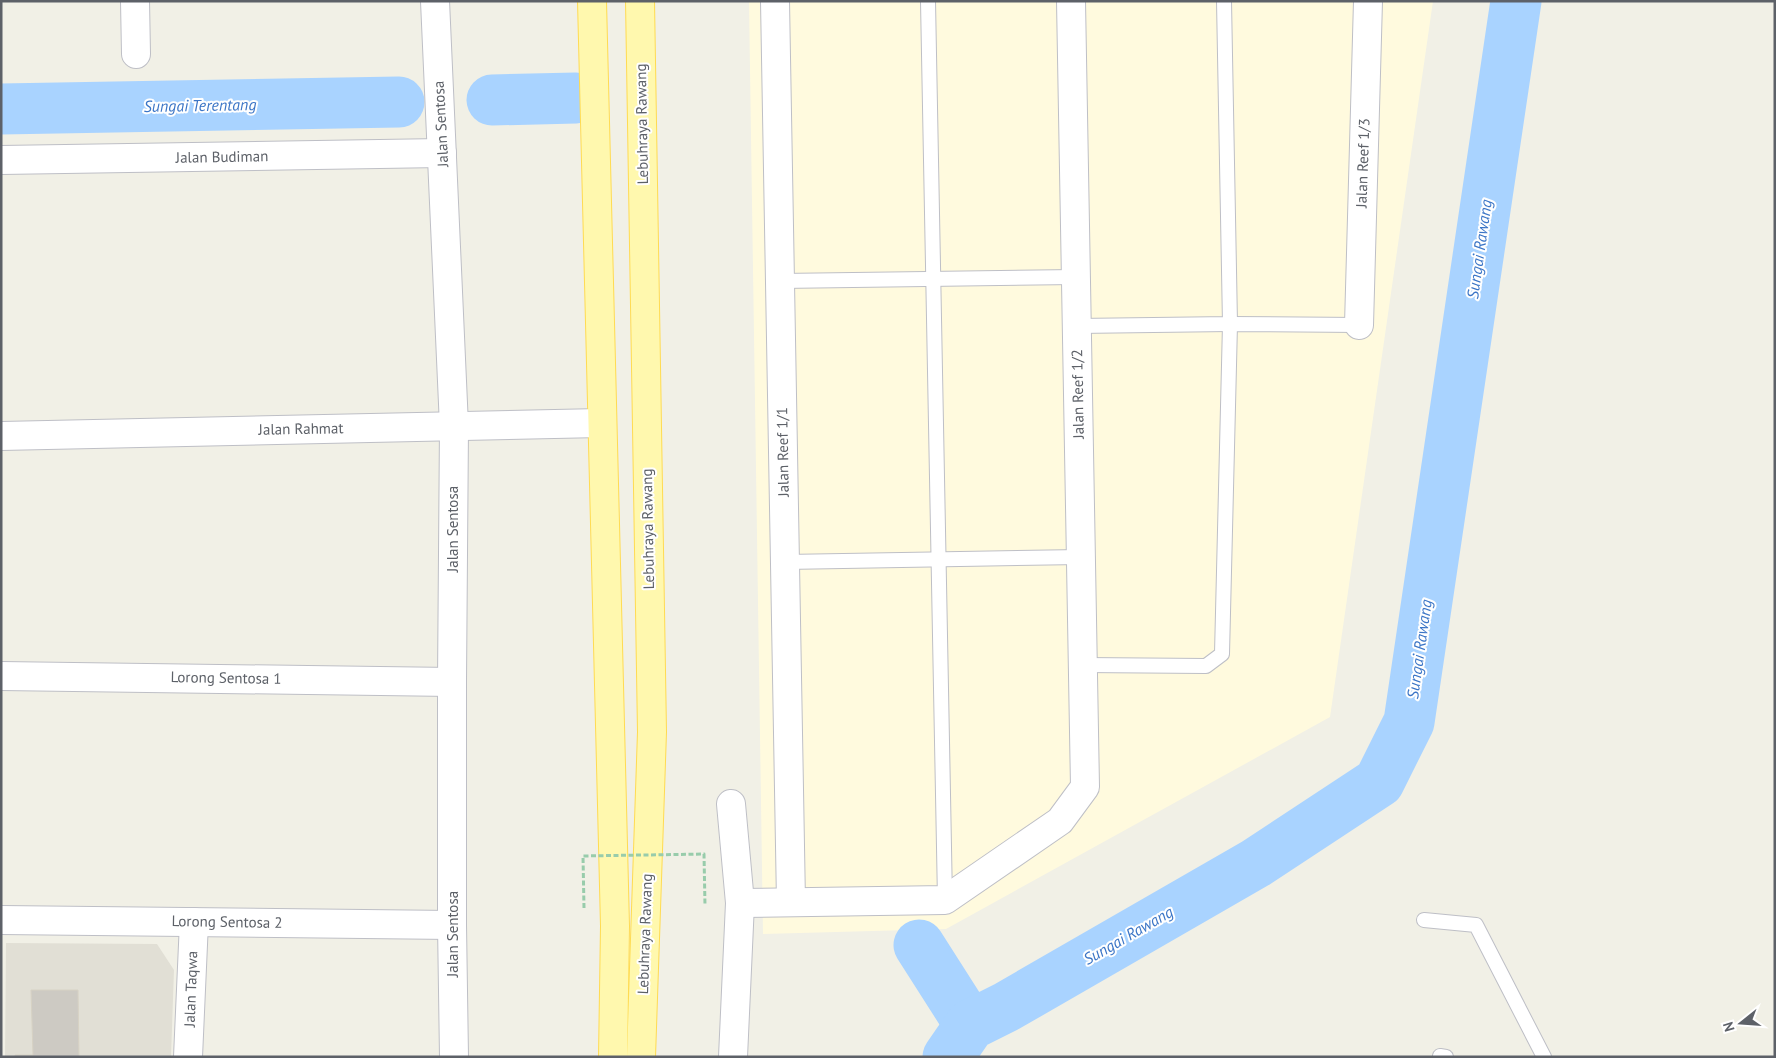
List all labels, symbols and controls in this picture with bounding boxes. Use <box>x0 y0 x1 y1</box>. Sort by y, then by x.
street label: Lebuhraya Rawang <box>631 63 652 185</box>
street label: Jalan Sentosa <box>429 80 452 169</box>
water label: Sungai Terentang <box>143 94 257 116</box>
street label: Jalan Reef 1/3 <box>1351 118 1374 209</box>
street label: Jalan Budiman <box>175 146 268 167</box>
water label: Sungai Rawang <box>1462 198 1496 300</box>
street label: Jalan Reef 1/2 <box>1067 349 1088 440</box>
street label: Jalan Reef 1/1 <box>772 407 793 498</box>
street label: Jalan Rahmat <box>257 418 344 439</box>
street label: Lebuhraya Rawang <box>637 468 658 590</box>
street label: Jalan Sentosa <box>443 486 462 573</box>
water label: Sungai Rawang <box>1402 598 1436 700</box>
street label: Lorong Sentosa 1 <box>170 667 282 688</box>
street label: Lebuhraya Rawang <box>633 873 656 995</box>
street label: Jalan Sentosa <box>443 891 462 978</box>
water label: Sungai Rawang <box>1080 901 1176 969</box>
street label: Lorong Sentosa 2 <box>171 911 283 932</box>
street label: Jalan Taqwa <box>180 951 201 1028</box>
north arrow <box>1716 998 1766 1048</box>
text: N <box>1719 1020 1739 1034</box>

